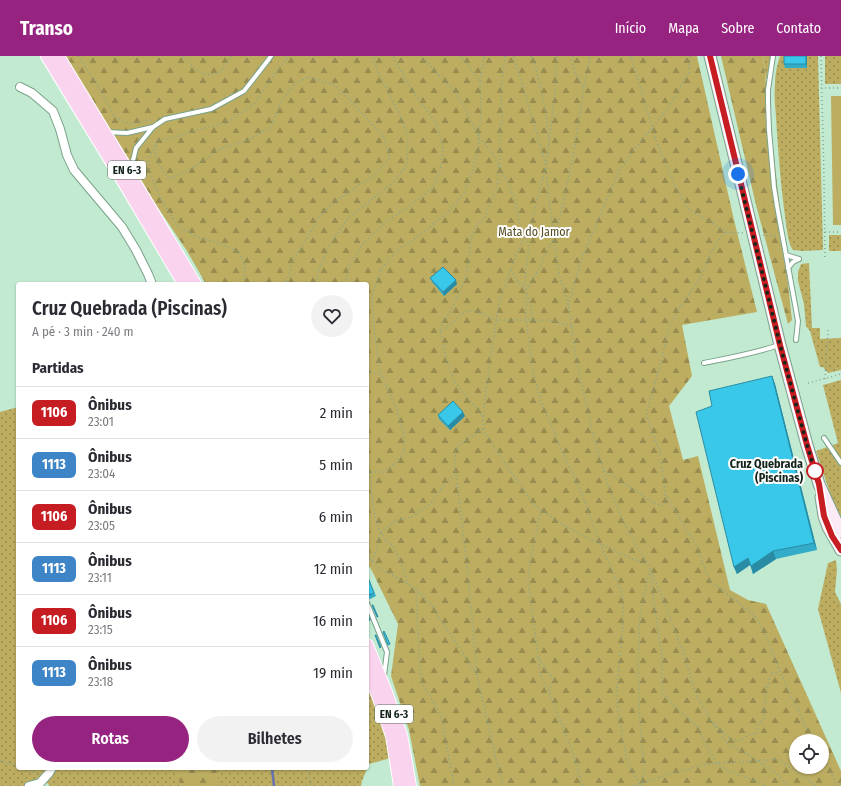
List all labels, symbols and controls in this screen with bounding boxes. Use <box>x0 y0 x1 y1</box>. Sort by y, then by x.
text: Transo <box>20 17 73 40</box>
text: Início <box>615 20 646 37</box>
text: Mapa <box>668 20 699 37</box>
text: Sobre <box>721 20 754 37</box>
text: Contato <box>776 20 821 37</box>
road number: EN 6-3 <box>108 161 146 179</box>
your location <box>728 164 748 184</box>
park label: Mata do Jamor <box>498 225 571 239</box>
button: heart <box>311 295 353 337</box>
text: Cruz Quebrada (Piscinas) <box>32 297 227 320</box>
text: A pé · 3 min · 240 m <box>32 324 134 339</box>
text: Partidas <box>32 359 84 377</box>
text: Ônibus <box>88 396 132 414</box>
text: 1106 <box>41 404 67 421</box>
text: 2 min <box>320 404 353 422</box>
text: 23:01 <box>88 414 114 429</box>
text: Ônibus <box>88 448 132 466</box>
text: 1113 <box>42 456 66 473</box>
text: 5 min <box>319 456 353 474</box>
place label: Cruz Quebrada (Piscinas) <box>730 457 803 485</box>
marker: Cruz Quebrada (Piscinas) <box>806 462 824 480</box>
text: 23:04 <box>88 466 115 481</box>
text: Ônibus <box>88 500 132 518</box>
text: 1106 <box>41 508 67 525</box>
text: 6 min <box>319 508 353 526</box>
text: 23:05 <box>88 518 115 533</box>
text: Ônibus <box>88 552 132 570</box>
text: 1113 <box>42 560 66 577</box>
text: 12 min <box>314 560 353 578</box>
text: 23:11 <box>88 570 112 585</box>
text: Ônibus <box>88 604 132 622</box>
text: 1106 <box>41 612 67 629</box>
text: 16 min <box>313 612 353 630</box>
text: 23:15 <box>88 622 113 637</box>
text: Ônibus <box>88 656 132 674</box>
text: 1113 <box>42 664 66 681</box>
text: 19 min <box>313 664 353 682</box>
text: 23:18 <box>88 674 113 689</box>
road number: EN 6-3 <box>375 705 413 723</box>
button: Rotas <box>32 716 189 762</box>
button: Bilhetes <box>197 716 353 762</box>
map controls <box>789 734 829 774</box>
button: locate <box>789 734 829 774</box>

